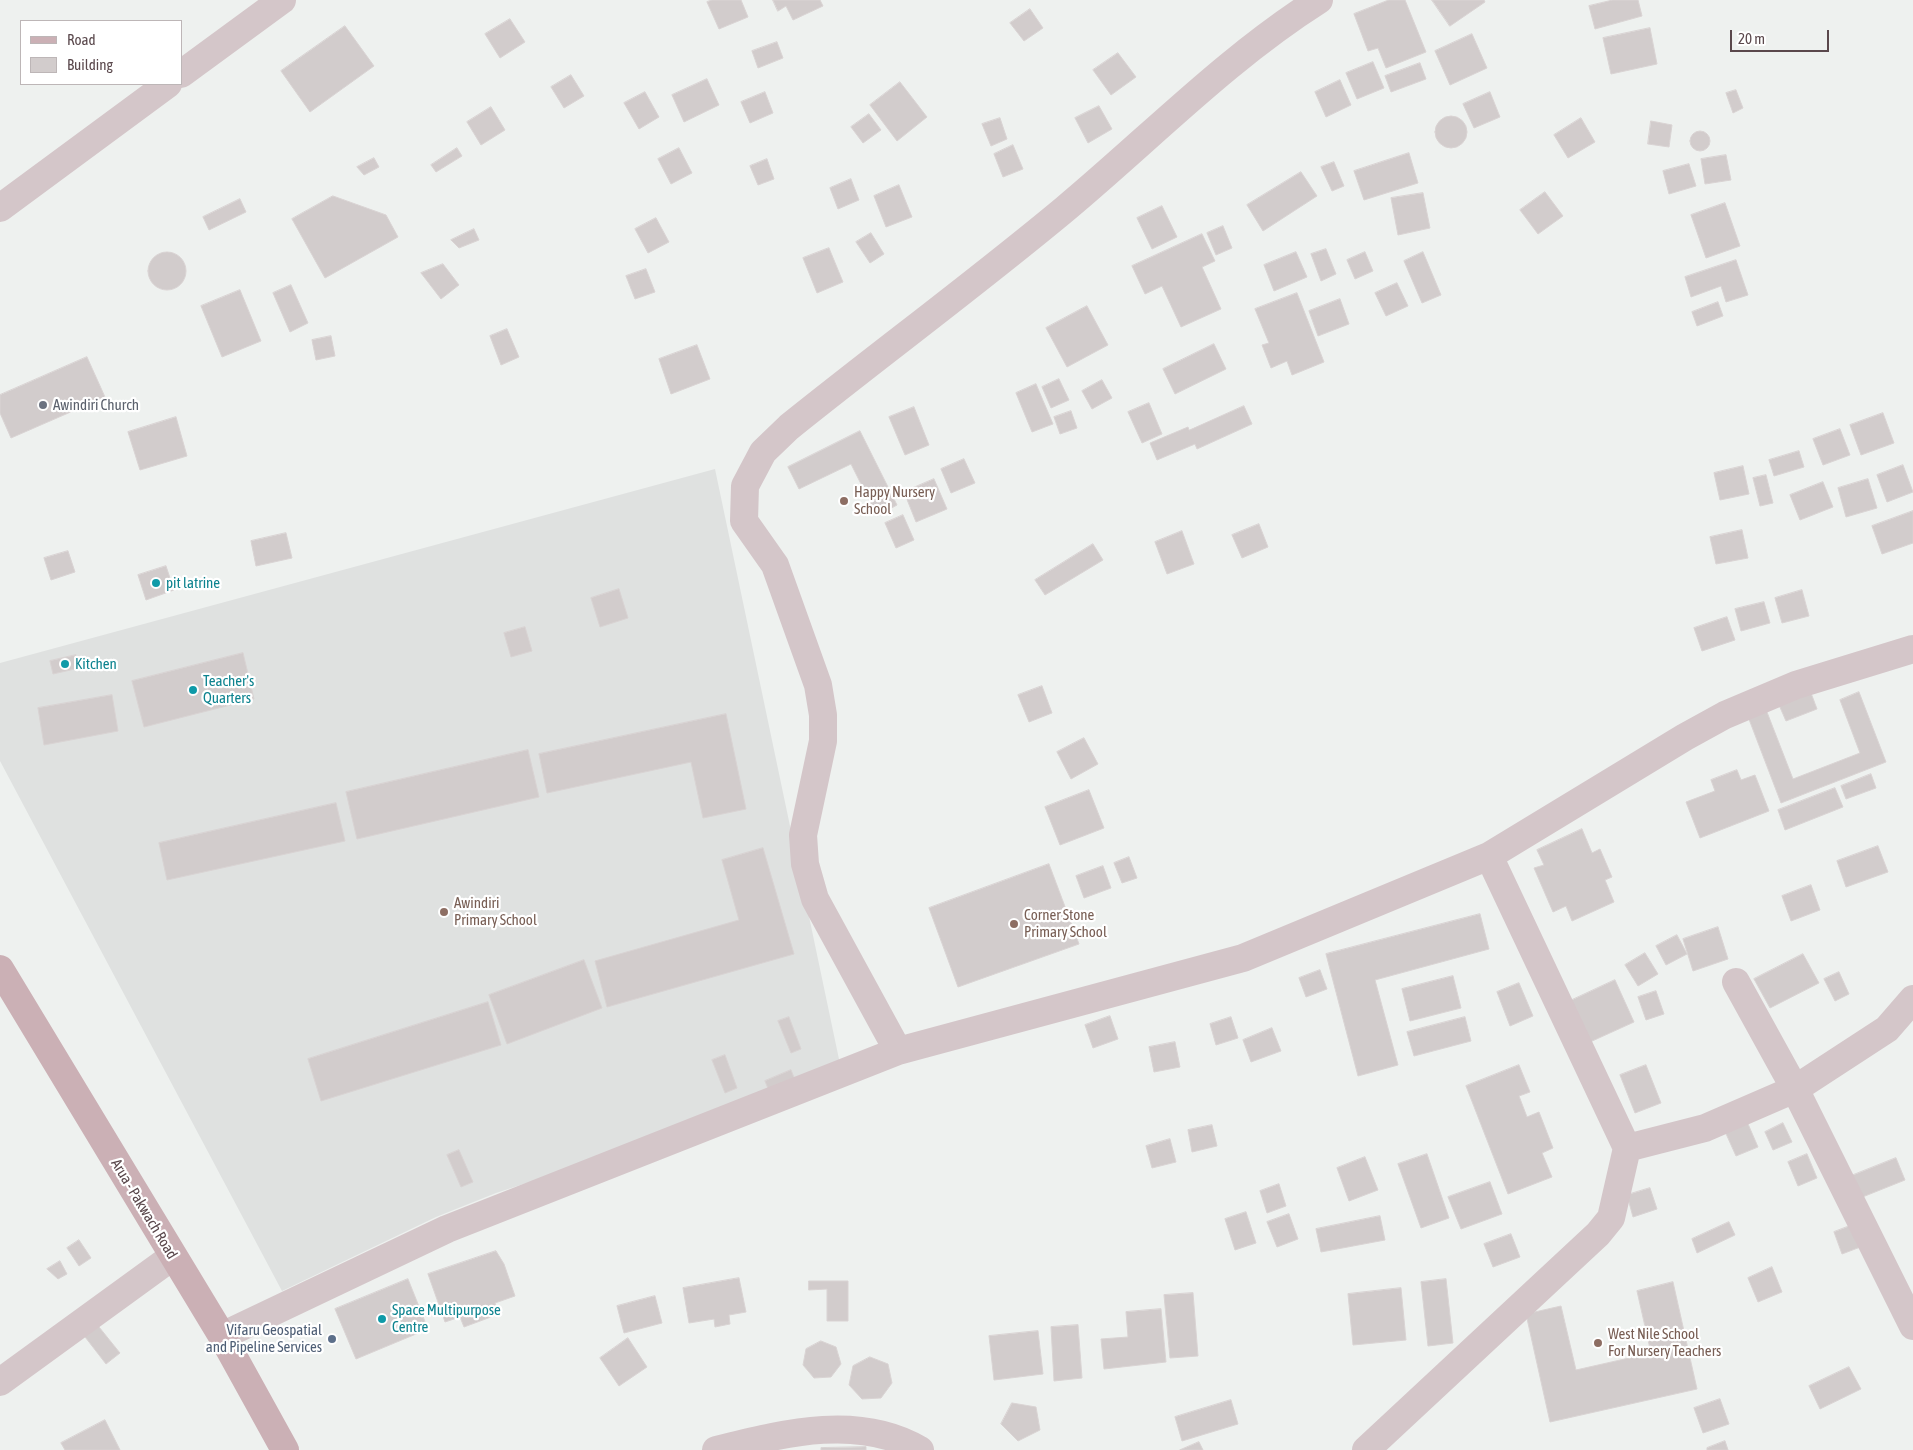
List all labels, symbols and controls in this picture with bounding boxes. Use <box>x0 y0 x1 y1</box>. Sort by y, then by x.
legend <box>20 20 182 85</box>
scale bar <box>1733 20 1832 52</box>
text: 20 m <box>1738 30 1765 47</box>
text: Road <box>67 31 96 48</box>
text: Building <box>67 56 113 73</box>
place label: Awindiri Church <box>53 396 139 414</box>
marker: Awindiri Church <box>37 399 49 411</box>
place label: Happy Nursery School <box>854 483 935 518</box>
marker: Happy Nursery School <box>838 495 850 507</box>
place label: pit latrine <box>166 574 220 592</box>
marker: pit latrine <box>150 577 162 589</box>
place label: Kitchen <box>75 655 117 673</box>
marker: Kitchen <box>59 658 71 670</box>
place label: Teacher's Quarters <box>203 672 254 707</box>
marker: Teacher's Quarters <box>187 684 199 696</box>
place label: Awindiri Primary School <box>454 894 537 929</box>
marker: Awindiri Primary School <box>438 906 450 918</box>
place label: Corner Stone Primary School <box>1024 906 1107 941</box>
marker: Corner Stone Primary School <box>1008 918 1020 930</box>
street label: Arua - Pakwach Road <box>107 1156 181 1262</box>
place label: Space Multipurpose Centre <box>392 1301 501 1336</box>
marker: Space Multipurpose Centre <box>376 1313 388 1325</box>
place label: Vifaru Geospatial and Pipeline Services <box>206 1321 322 1356</box>
place label: West Nile School For Nursery Teachers <box>1608 1325 1721 1360</box>
marker: Vifaru Geospatial and Pipeline Services <box>326 1333 338 1345</box>
marker: West Nile School For Nursery Teachers <box>1592 1337 1604 1349</box>

